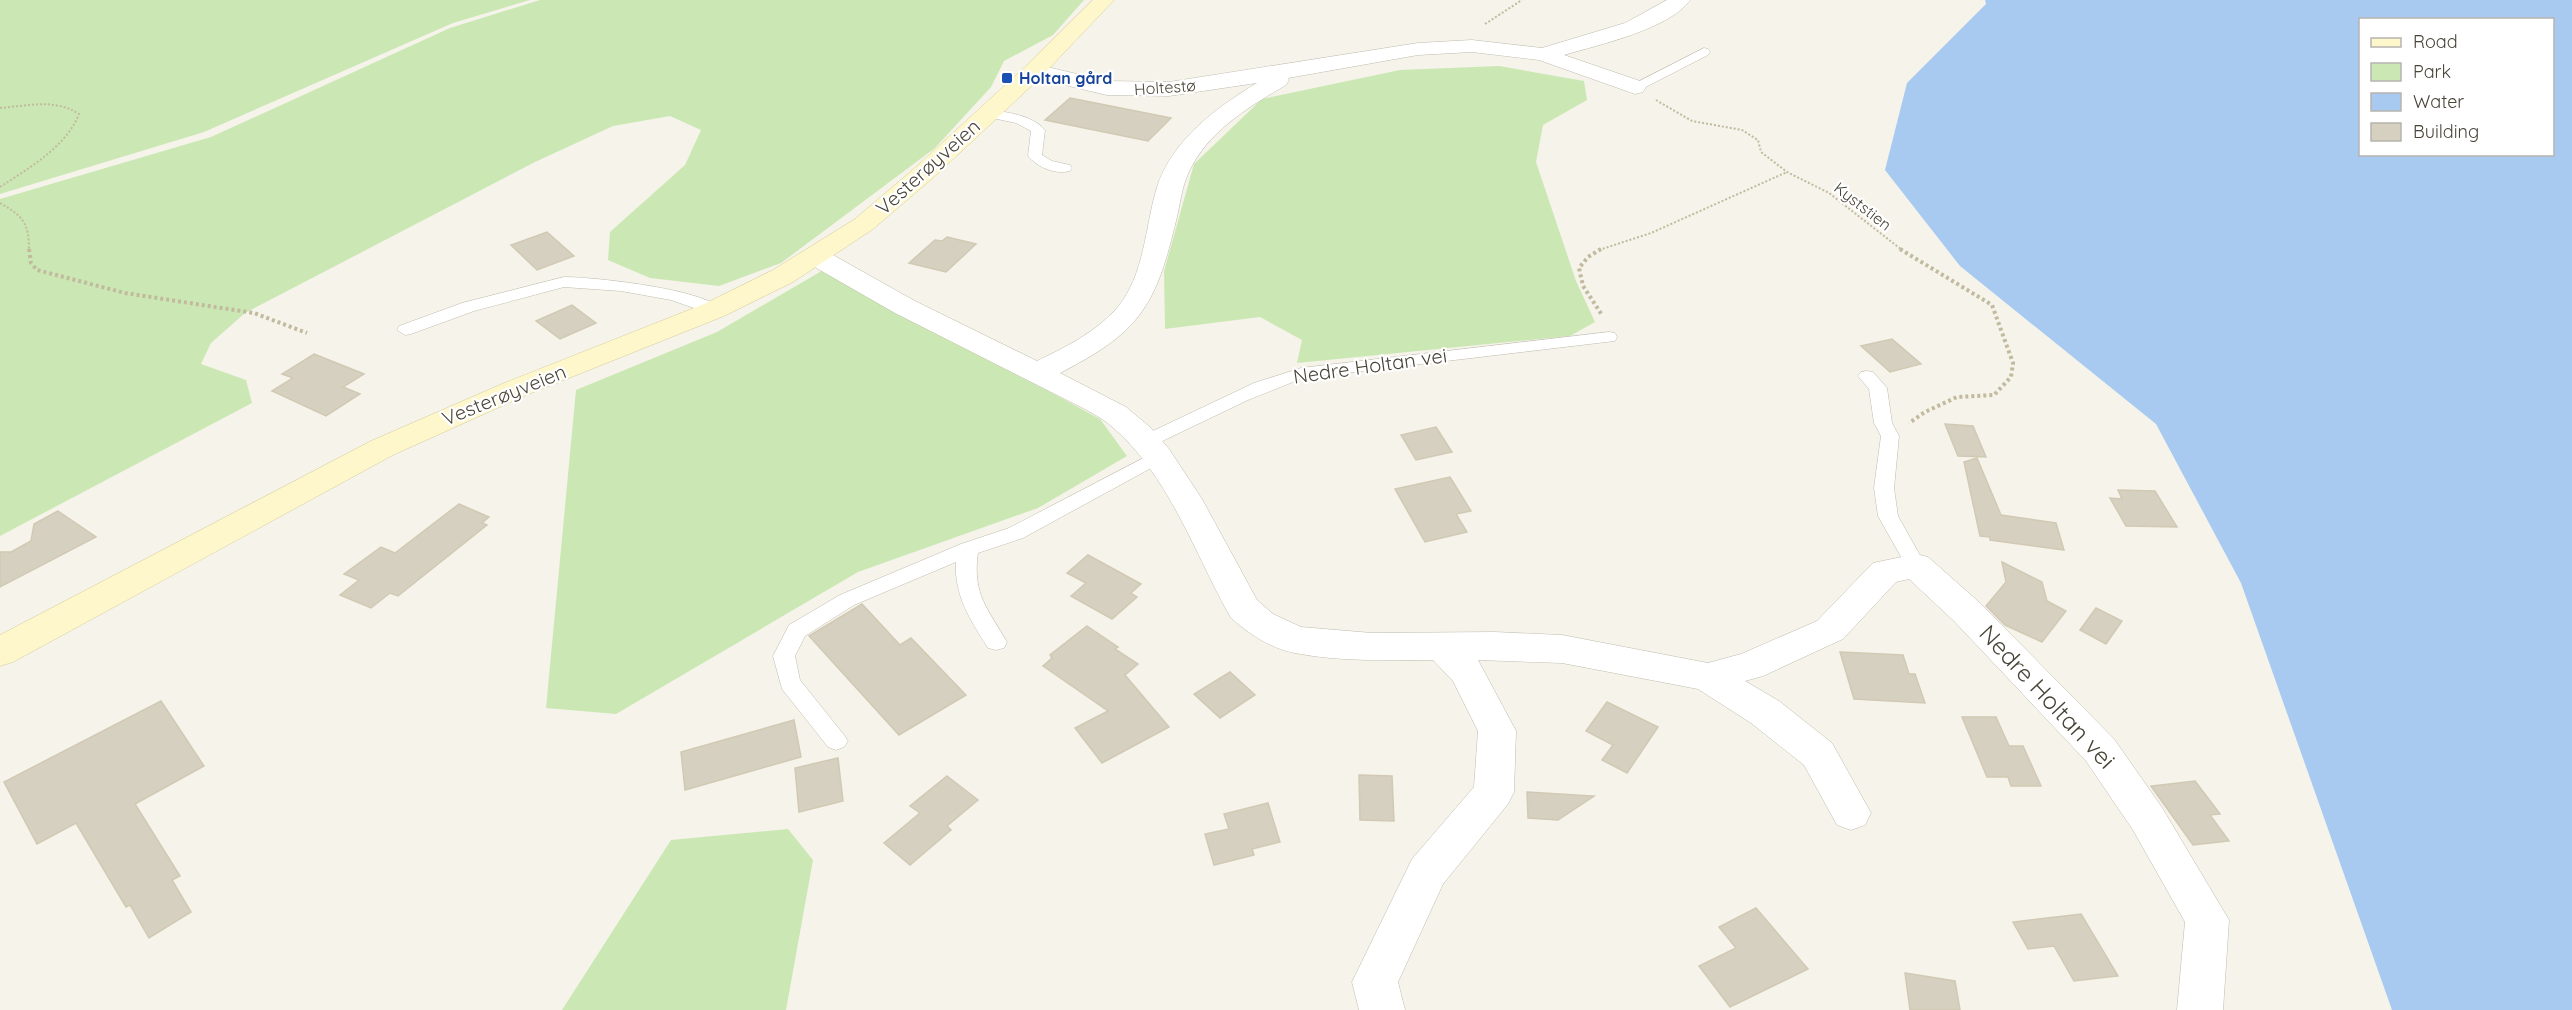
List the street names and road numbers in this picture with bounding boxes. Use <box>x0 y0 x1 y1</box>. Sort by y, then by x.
street label: Holtestø <box>1133 75 1197 99</box>
street label: Vesterøyveien <box>870 113 985 220</box>
street label: Kyststien <box>1830 177 1896 235</box>
street label: Nedre Holtan vei <box>1291 342 1448 389</box>
street label: Vesterøyveien <box>438 358 569 431</box>
street label: Nedre Holtan vei <box>1973 618 2122 775</box>

